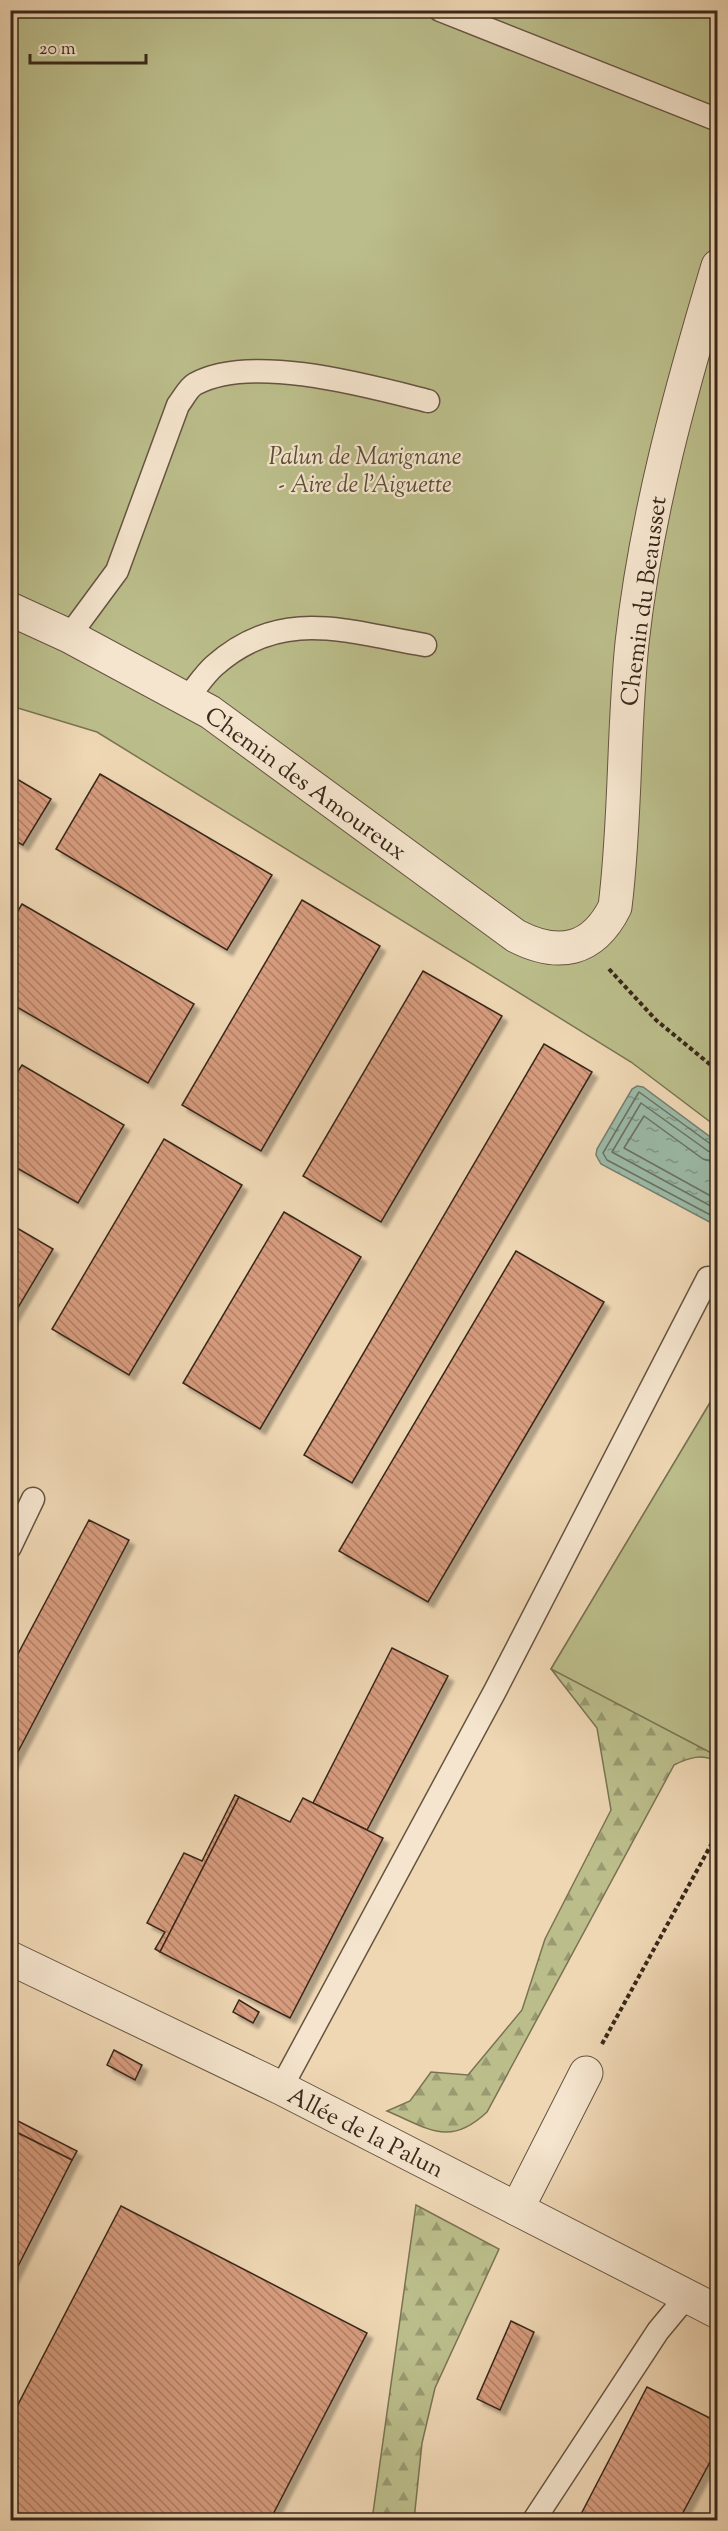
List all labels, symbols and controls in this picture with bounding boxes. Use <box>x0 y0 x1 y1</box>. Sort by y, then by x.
scale bar <box>30 27 146 65</box>
text: 20 m <box>39 37 76 63</box>
park label: Palun de Marignane - Aire de l'Aiguette <box>269 441 461 503</box>
street label: Chemin du Beausset <box>613 494 677 708</box>
street label: Chemin des Amoureux <box>197 700 413 870</box>
street label: Allée de la Palun <box>281 2080 449 2188</box>

